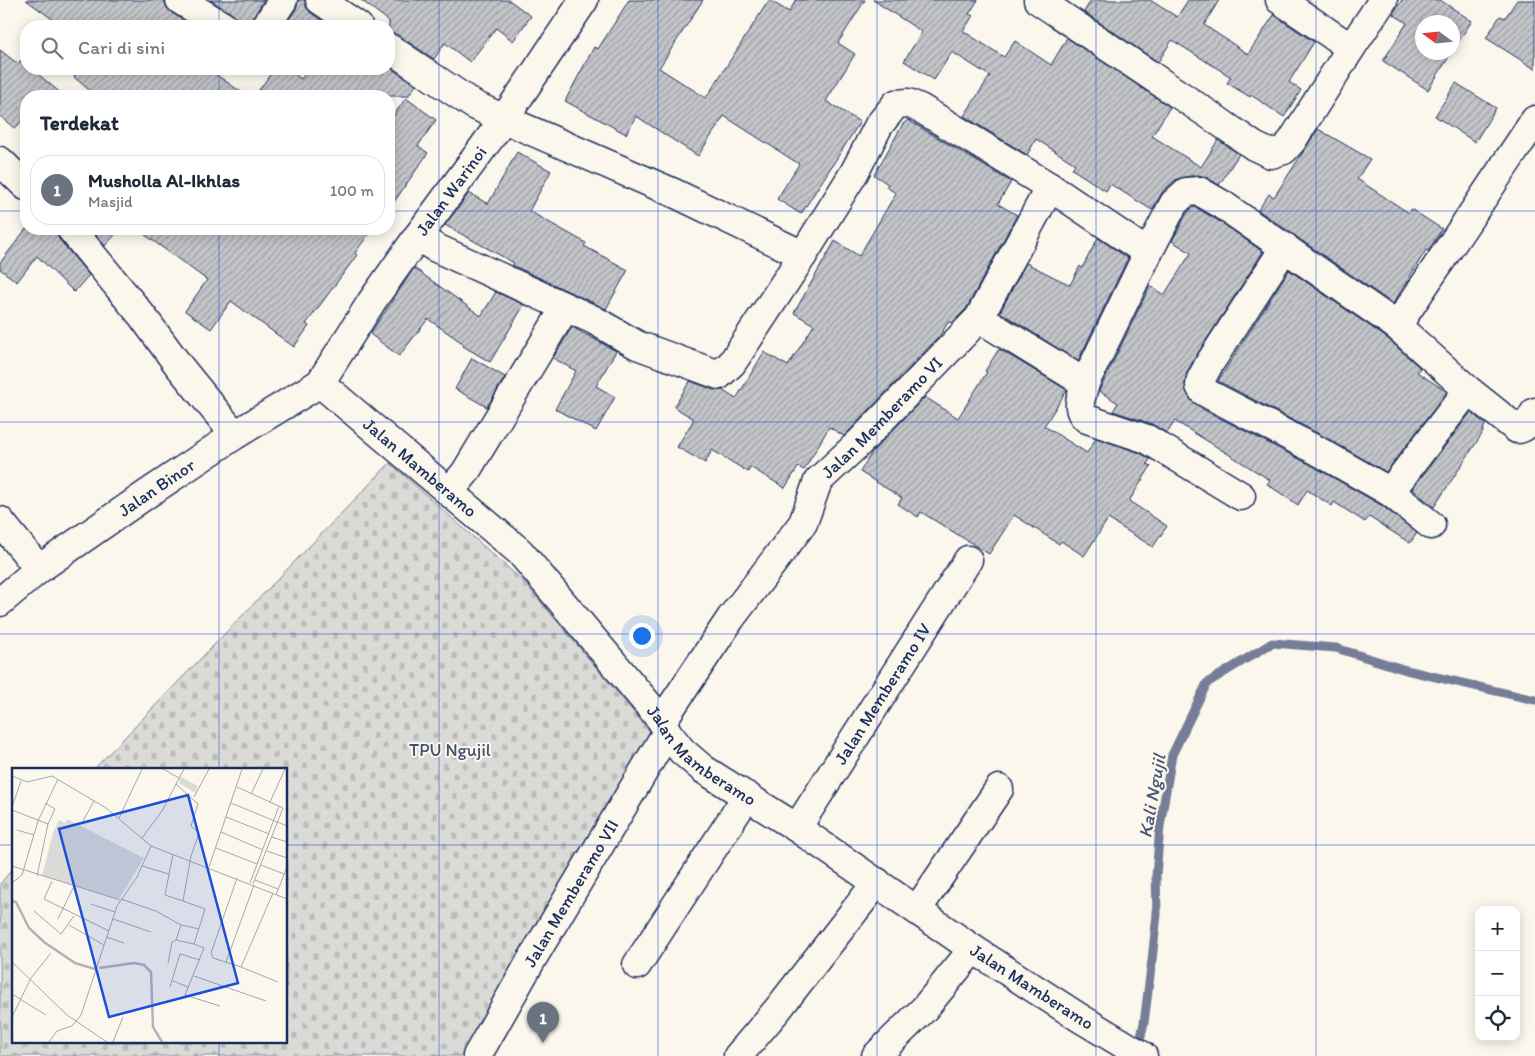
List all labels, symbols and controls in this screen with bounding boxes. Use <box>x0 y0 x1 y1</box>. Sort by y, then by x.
north arrow <box>1415 15 1460 60</box>
search box <box>20 20 395 75</box>
icon: search <box>38 34 66 62</box>
text: Cari di sini <box>78 36 165 59</box>
text: Terdekat <box>40 110 119 135</box>
street label: Jalan Warinoi <box>411 142 491 240</box>
text: Musholla Al-Ikhlas <box>88 169 240 192</box>
text: 1 <box>53 181 61 200</box>
text: 100 m <box>330 181 374 200</box>
text: Masjid <box>88 192 133 211</box>
street label: Jalan Memberamo VI <box>817 352 947 483</box>
street label: Jalan Mamberamo <box>359 413 482 522</box>
street label: Jalan Binor <box>114 454 200 522</box>
street label: Jalan Memberamo IV <box>829 619 936 769</box>
your location <box>629 623 655 649</box>
street label: Jalan Mamberamo <box>642 700 760 811</box>
park label: TPU Ngujil <box>409 739 491 761</box>
water label: Kali Ngujil <box>1133 751 1171 840</box>
inset map <box>12 768 288 1044</box>
street label: Jalan Memberamo VII <box>519 816 623 971</box>
map controls <box>1475 906 1520 1041</box>
button: + <box>1475 906 1520 951</box>
street label: Jalan Mamberamo <box>966 939 1097 1035</box>
button: − <box>1475 951 1520 996</box>
button: locate <box>1475 996 1520 1041</box>
pin: 1 <box>527 1002 559 1043</box>

